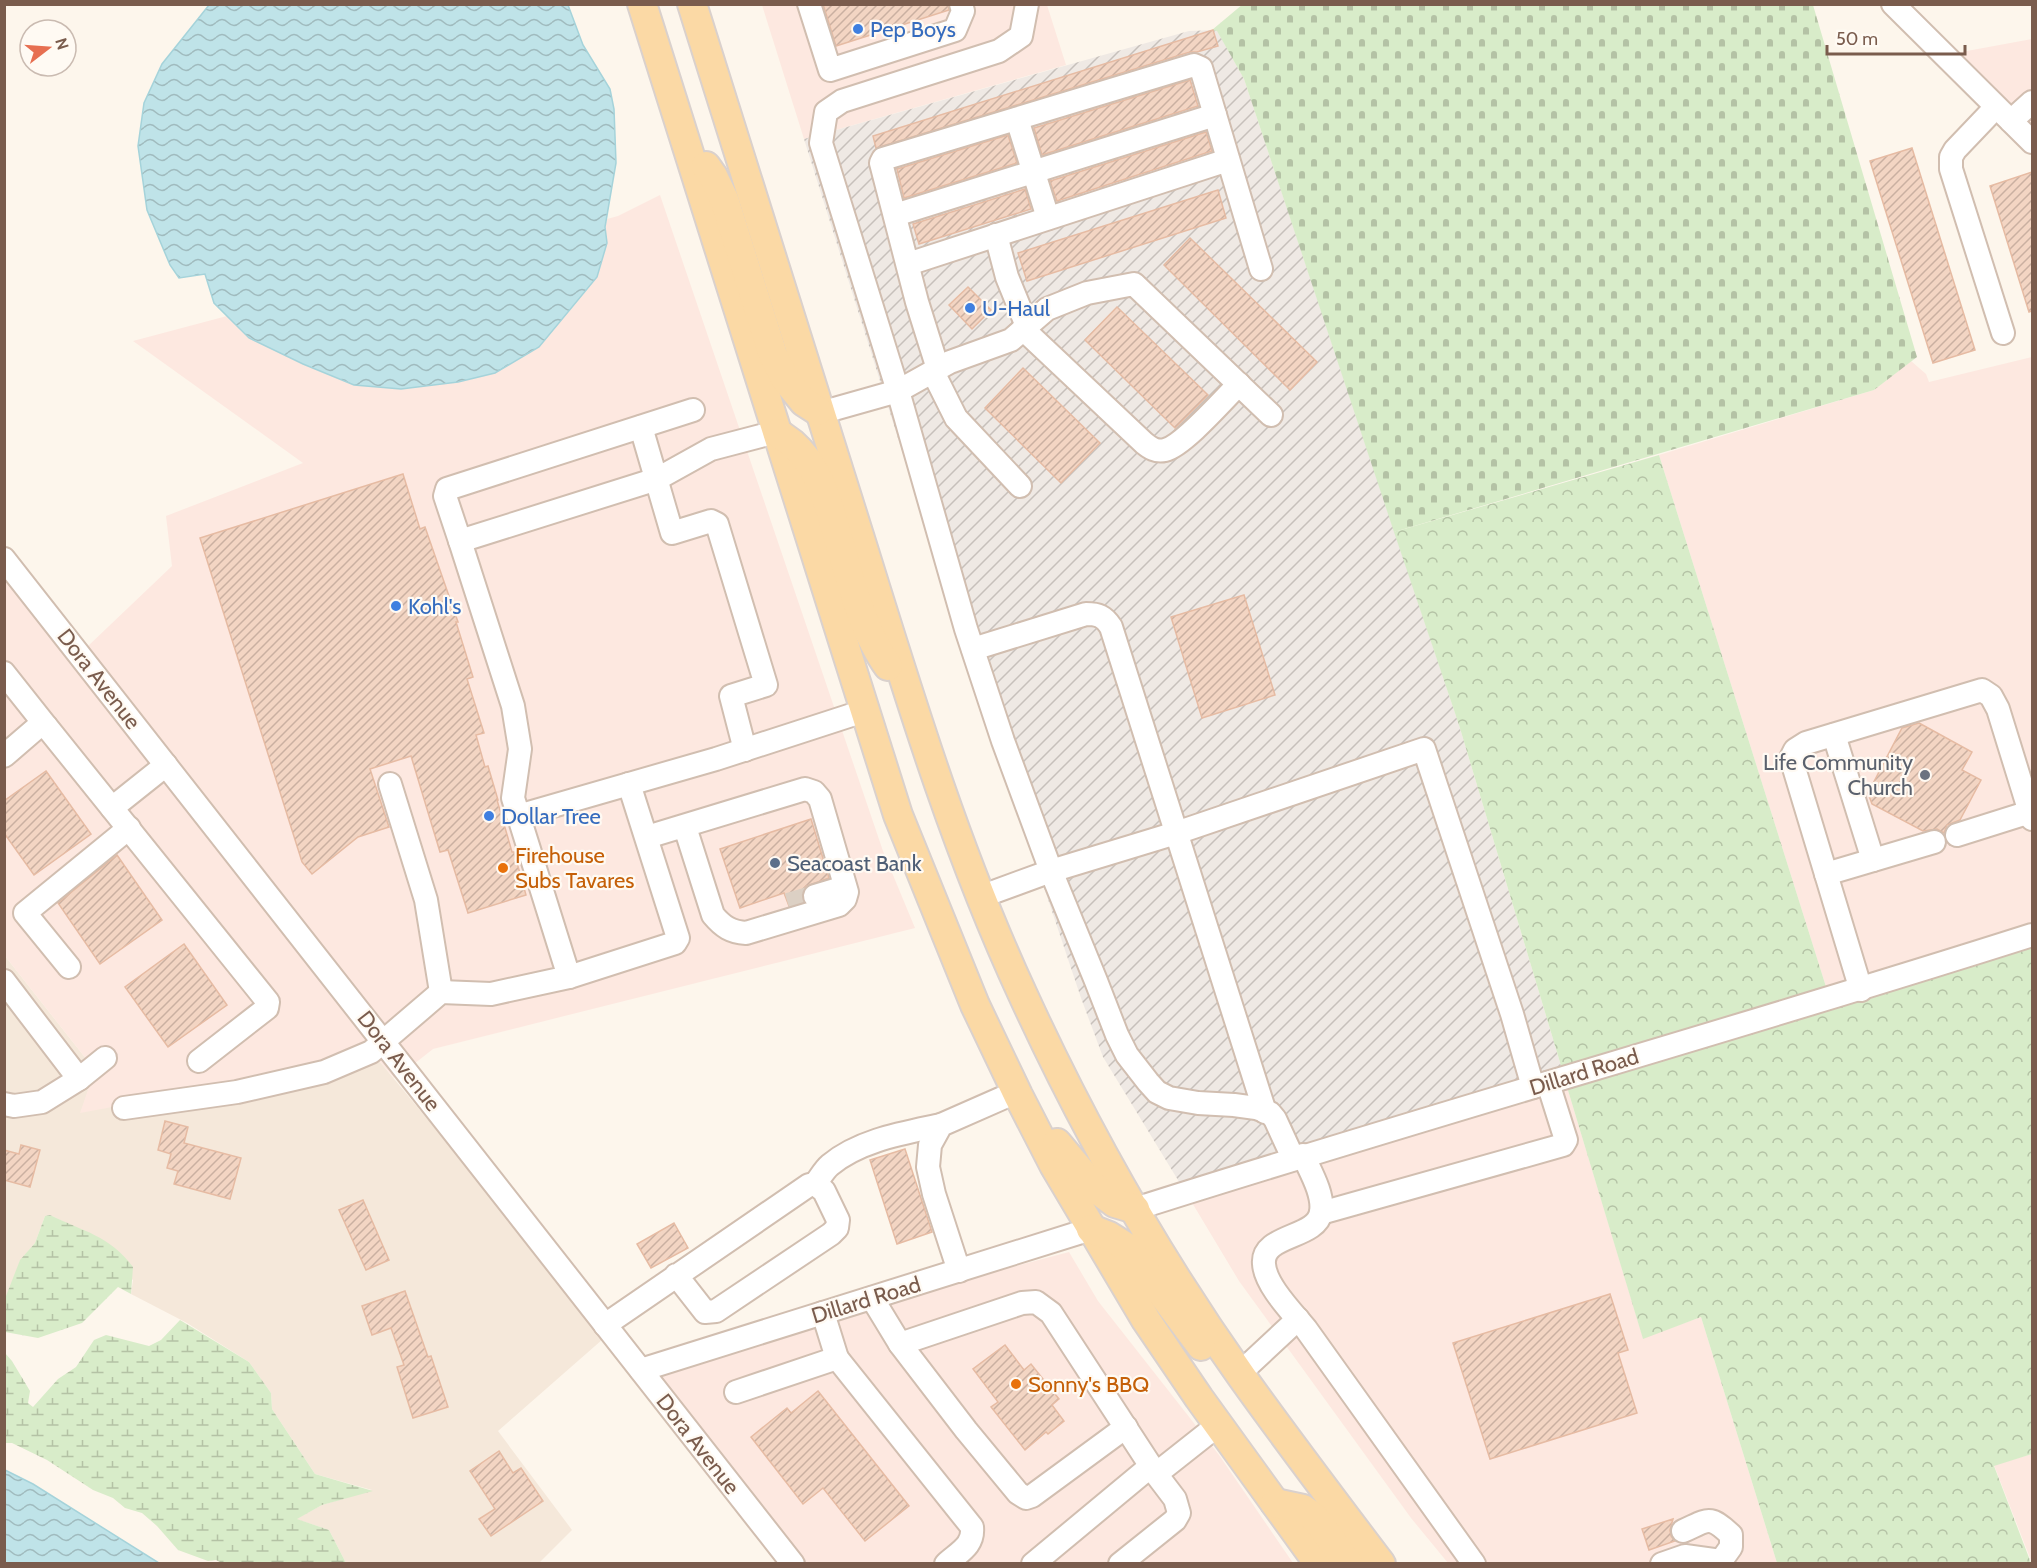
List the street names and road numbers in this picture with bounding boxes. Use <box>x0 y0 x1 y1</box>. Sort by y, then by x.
street label: Dora Avenue <box>51 623 147 735</box>
street label: Dora Avenue <box>351 1005 447 1117</box>
street label: Dillard Road <box>1526 1043 1642 1101</box>
street label: Dillard Road <box>808 1271 924 1329</box>
street label: Dora Avenue <box>650 1388 746 1500</box>

